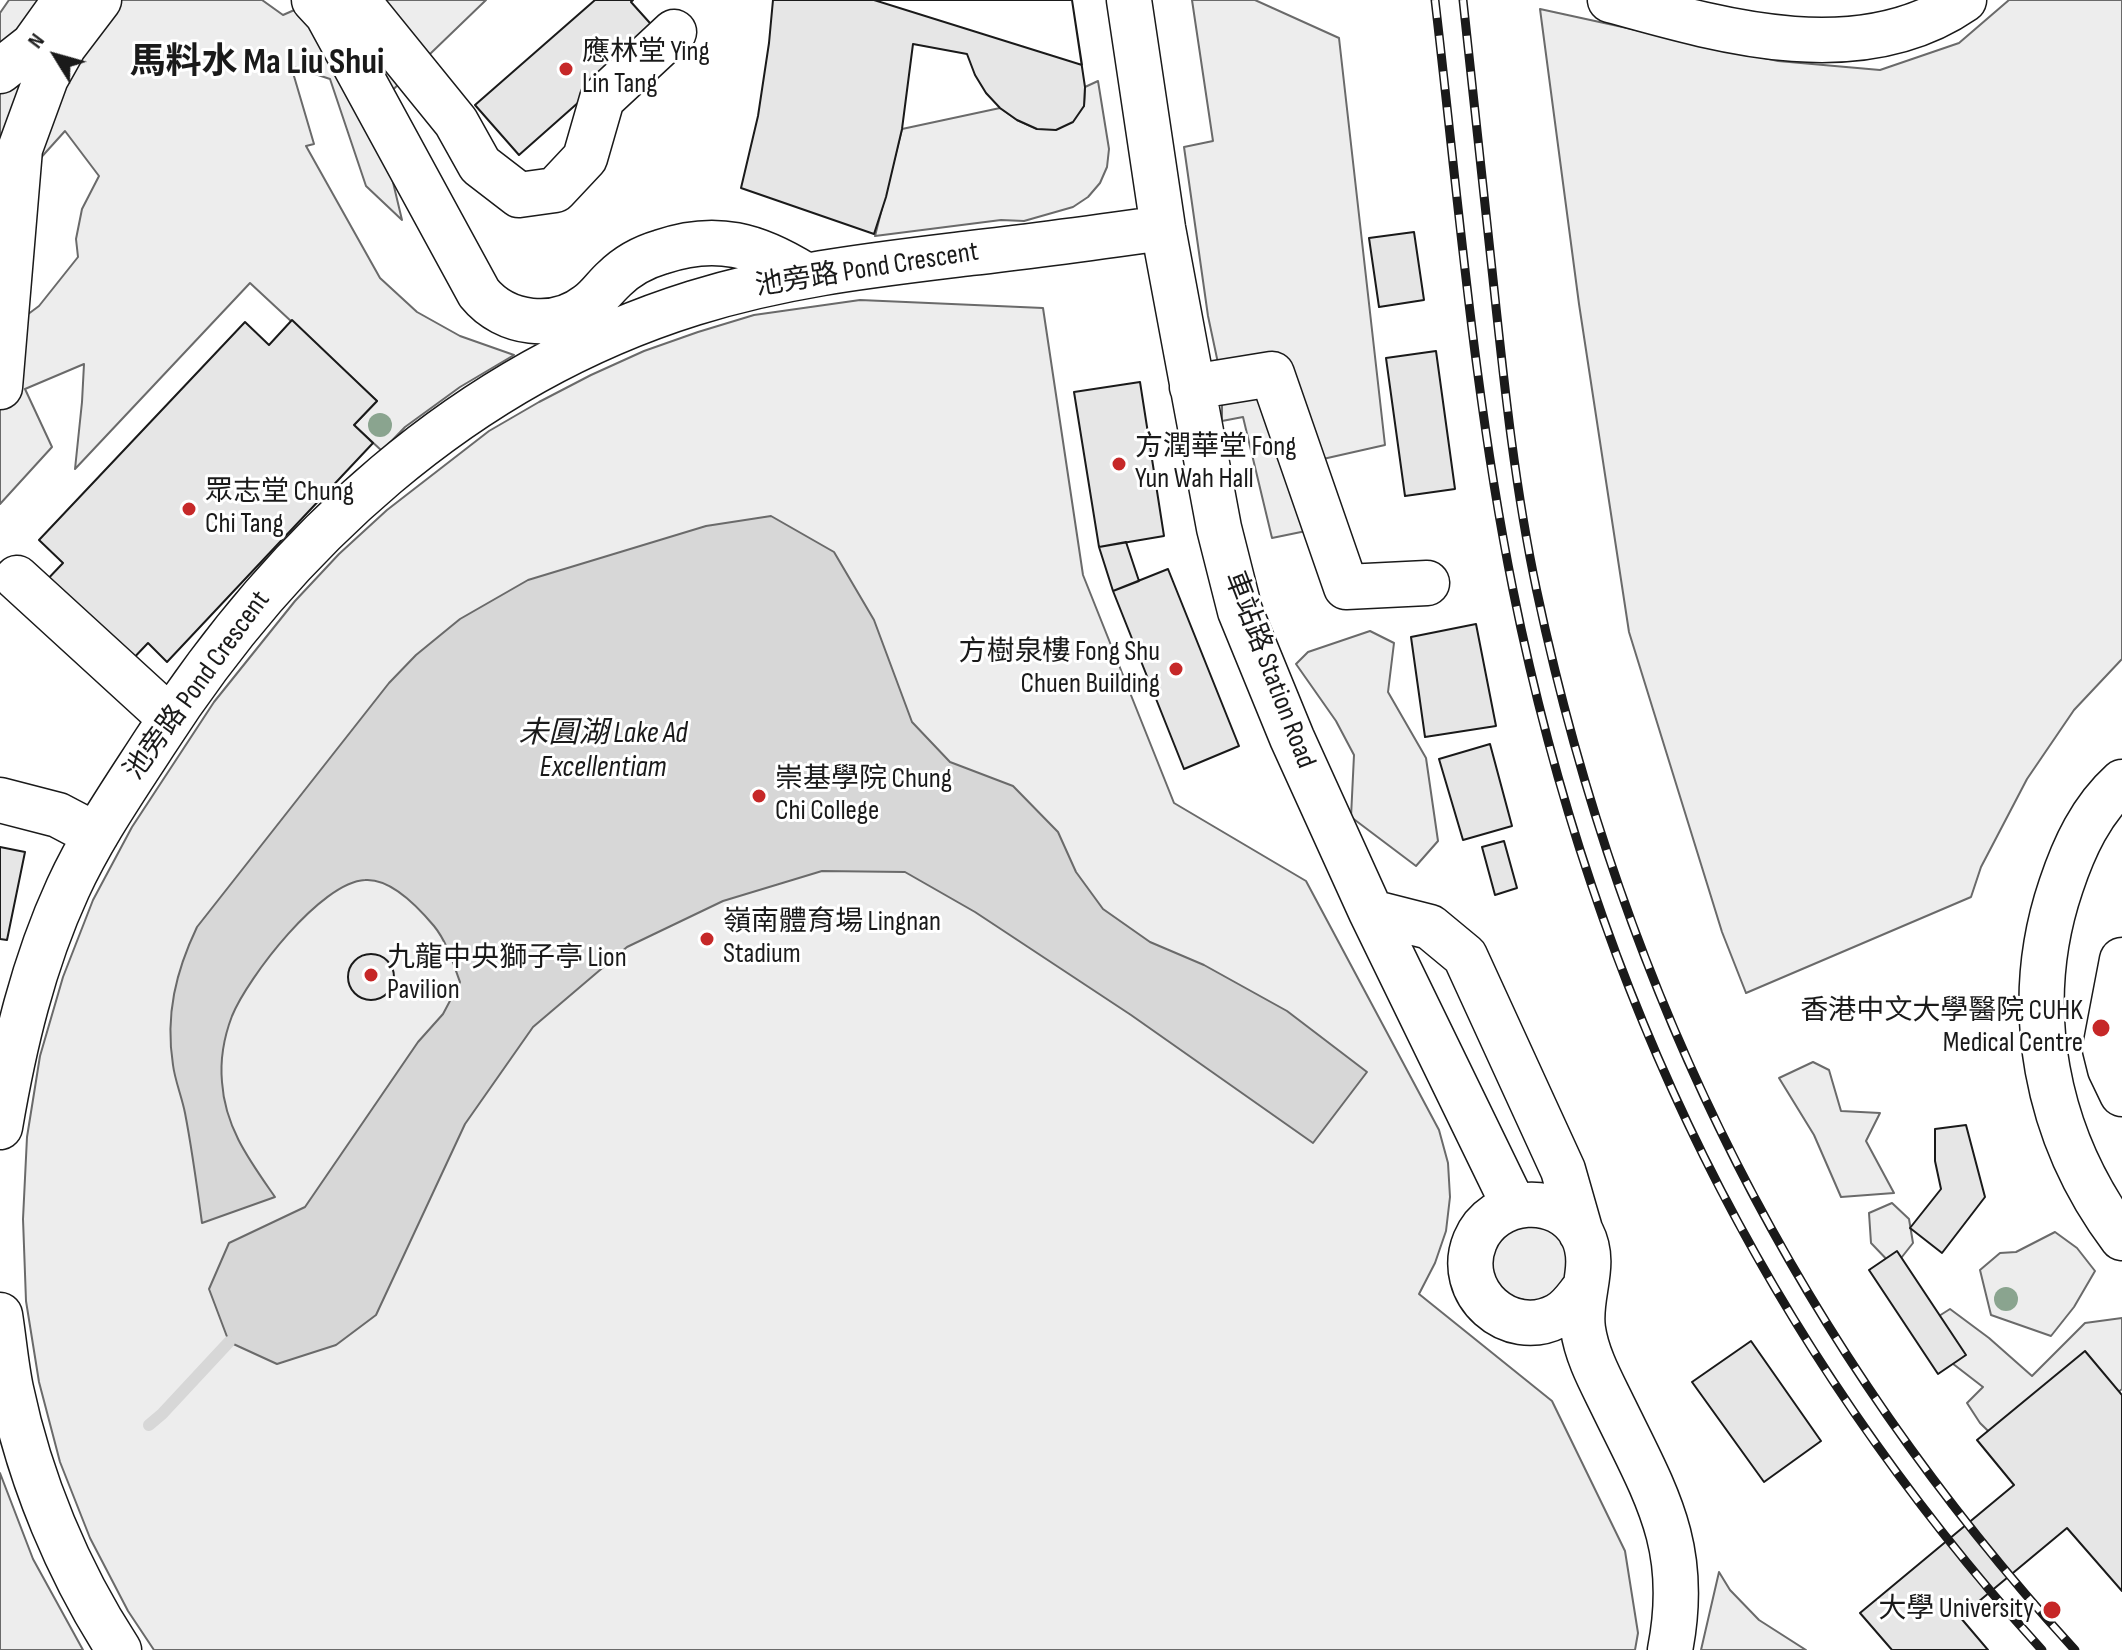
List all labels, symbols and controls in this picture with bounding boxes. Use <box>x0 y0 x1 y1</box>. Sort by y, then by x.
north arrow <box>16 16 96 96</box>
text: N <box>22 28 51 54</box>
place label: 應林堂 Ying Lin Tang <box>582 36 710 102</box>
district label: 馬料水 Ma Liu Shui <box>130 42 384 86</box>
marker: 應林堂 Ying Lin Tang <box>557 60 575 78</box>
street label: 池旁路 Pond Crescent <box>753 236 981 304</box>
place label: 方潤華堂 Fong Yun Wah Hall <box>1135 431 1296 497</box>
marker: 方潤華堂 Fong Yun Wah Hall <box>1110 455 1128 473</box>
place label: 眾志堂 Chung Chi Tang <box>205 476 354 542</box>
marker: 眾志堂 Chung Chi Tang <box>180 500 198 518</box>
street label: 車站路 Station Road <box>1216 567 1322 773</box>
street label: 池旁路 Pond Crescent <box>118 585 278 787</box>
place label: 方樹泉樓 Fong Shu Chuen Building <box>958 636 1160 702</box>
marker: 方樹泉樓 Fong Shu Chuen Building <box>1167 660 1185 678</box>
water label: 未圓湖 Lake Ad Excellentiam <box>519 716 687 786</box>
place label: 崇基學院 Chung Chi College <box>775 763 952 829</box>
marker: 崇基學院 Chung Chi College <box>750 787 768 805</box>
place label: 嶺南體育場 Lingnan Stadium <box>723 906 941 972</box>
marker: 嶺南體育場 Lingnan Stadium <box>698 930 716 948</box>
place label: 九龍中央獅子亭 Lion Pavilion <box>387 942 627 1008</box>
marker: 九龍中央獅子亭 Lion Pavilion <box>362 966 380 984</box>
place label: 香港中文大學醫院 CUHK Medical Centre <box>1800 995 2083 1061</box>
marker: 香港中文大學醫院 CUHK Medical Centre <box>2090 1017 2112 1039</box>
place label: 大學 University <box>1878 1593 2034 1627</box>
marker: 大學 University <box>2041 1599 2063 1621</box>

